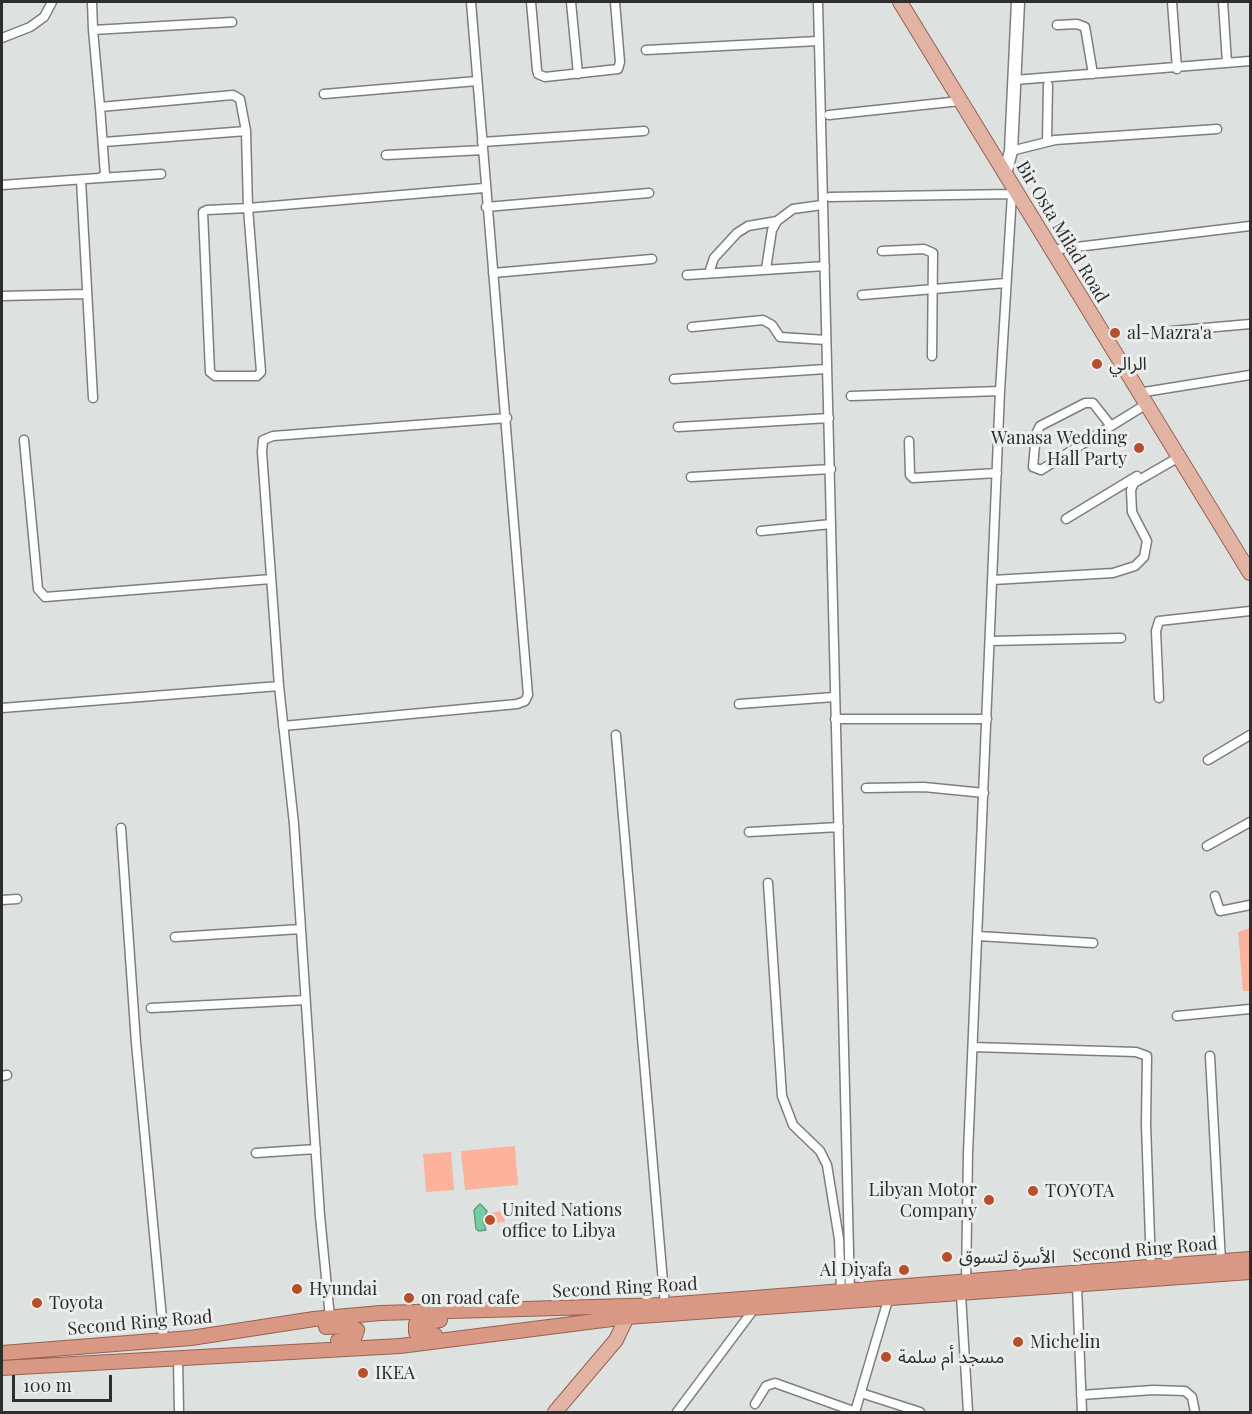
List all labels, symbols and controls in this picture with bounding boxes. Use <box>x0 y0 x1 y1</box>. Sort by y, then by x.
street label: Bir Osta Milad Road <box>1011 157 1113 307</box>
place label: al-Mazra'a <box>1127 322 1212 344</box>
marker: al-Mazra'a <box>1108 326 1122 340</box>
place label: الرالي <box>1109 353 1147 375</box>
marker: الرالي <box>1090 357 1104 371</box>
place label: Wanasa Wedding Hall Party <box>991 427 1127 470</box>
marker: Wanasa Wedding Hall Party <box>1132 441 1146 455</box>
place label: Libyan Motor Company <box>869 1179 977 1222</box>
place label: TOYOTA <box>1045 1180 1114 1202</box>
marker: TOYOTA <box>1026 1184 1040 1198</box>
marker: Libyan Motor Company <box>982 1193 996 1207</box>
place label: United Nations office to Libya <box>502 1199 622 1242</box>
marker: United Nations office to Libya <box>483 1213 497 1227</box>
street label: Second Ring Road <box>1072 1233 1218 1267</box>
place label: الأسرة لتسوق <box>959 1246 1055 1268</box>
marker: الأسرة لتسوق <box>940 1250 954 1264</box>
place label: Al Diyafa <box>820 1259 892 1281</box>
marker: Al Diyafa <box>897 1263 911 1277</box>
street label: Second Ring Road <box>552 1273 698 1303</box>
place label: Hyundai <box>309 1278 377 1300</box>
marker: Hyundai <box>290 1282 304 1296</box>
place label: on road cafe <box>421 1287 520 1309</box>
marker: on road cafe <box>402 1291 416 1305</box>
place label: Toyota <box>49 1292 103 1314</box>
marker: Toyota <box>30 1296 44 1310</box>
street label: Second Ring Road <box>67 1306 213 1340</box>
place label: Michelin <box>1030 1331 1101 1353</box>
marker: Michelin <box>1011 1335 1025 1349</box>
place label: مسجد أم سلمة <box>898 1346 1004 1368</box>
marker: مسجد أم سلمة <box>879 1350 893 1364</box>
place label: IKEA <box>375 1362 415 1384</box>
scale bar <box>15 1363 116 1401</box>
marker: IKEA <box>356 1366 370 1380</box>
text: 100 m <box>23 1373 72 1397</box>

